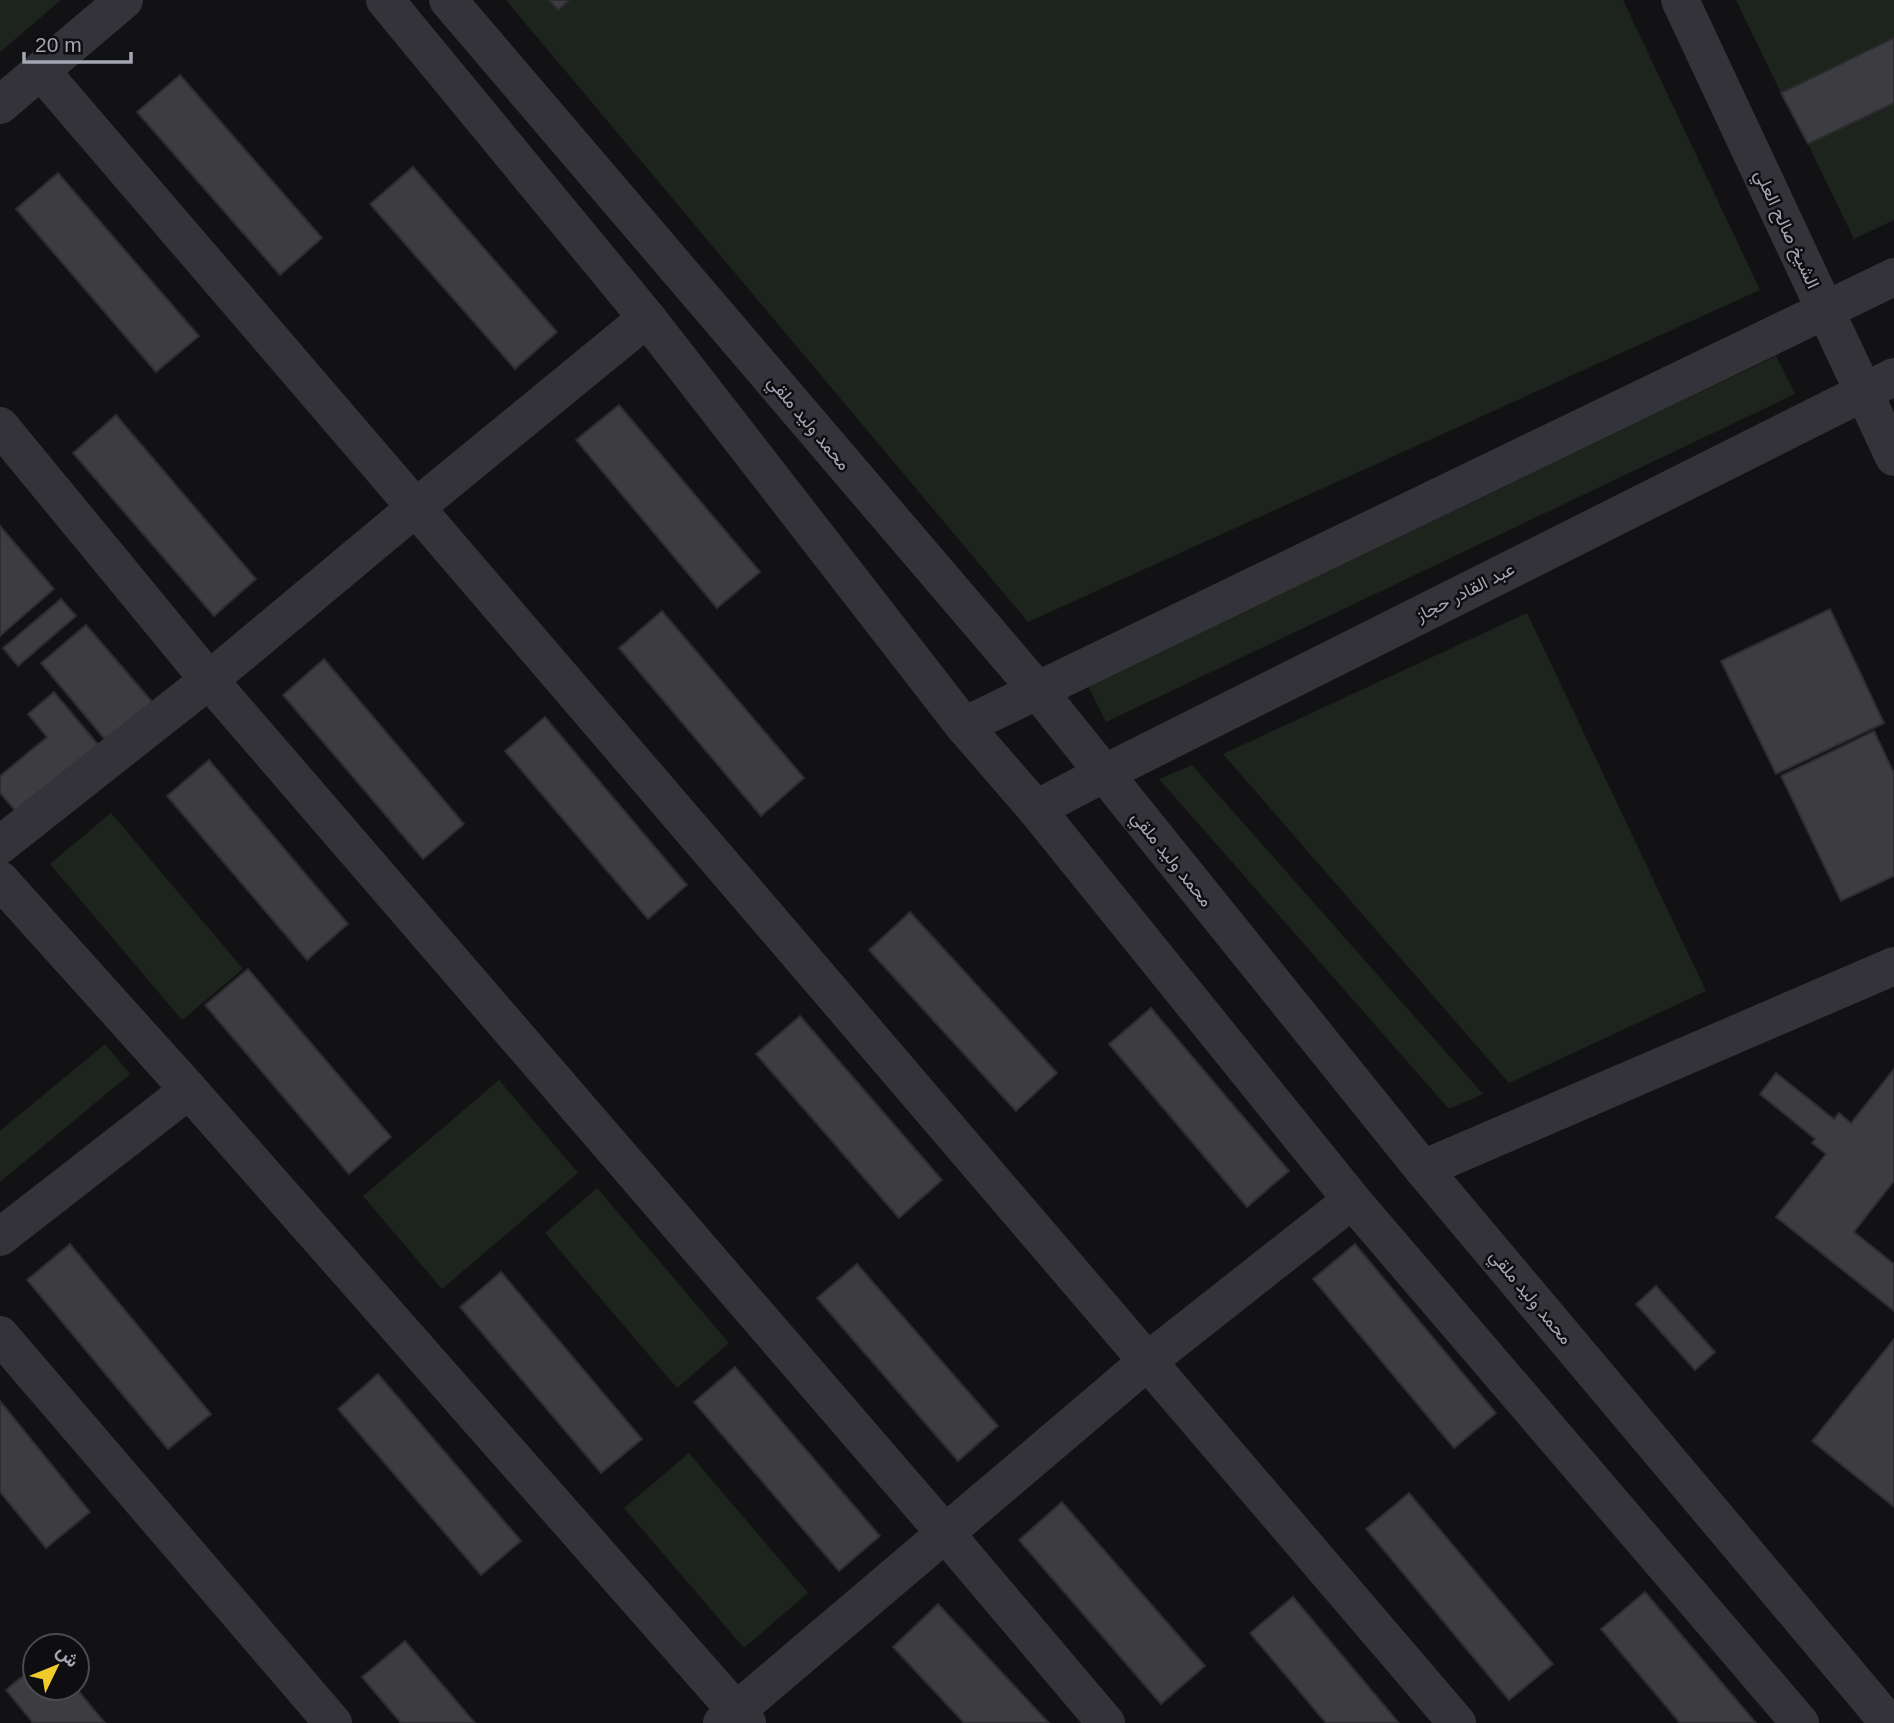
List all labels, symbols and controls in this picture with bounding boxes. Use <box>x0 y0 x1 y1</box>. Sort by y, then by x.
scale bar <box>24 21 131 65</box>
text: 20 m <box>35 33 82 56</box>
street label: الشيخ صالح العلي <box>1746 166 1823 294</box>
street label: محمد وليد ملقي <box>760 372 854 477</box>
street label: عبد القادر حجاز <box>1411 559 1518 627</box>
street label: محمد وليد ملقي <box>1124 807 1217 914</box>
street label: محمد وليد ملقي <box>1482 1246 1576 1351</box>
north arrow <box>21 1632 91 1702</box>
text: ش <box>52 1640 84 1672</box>

